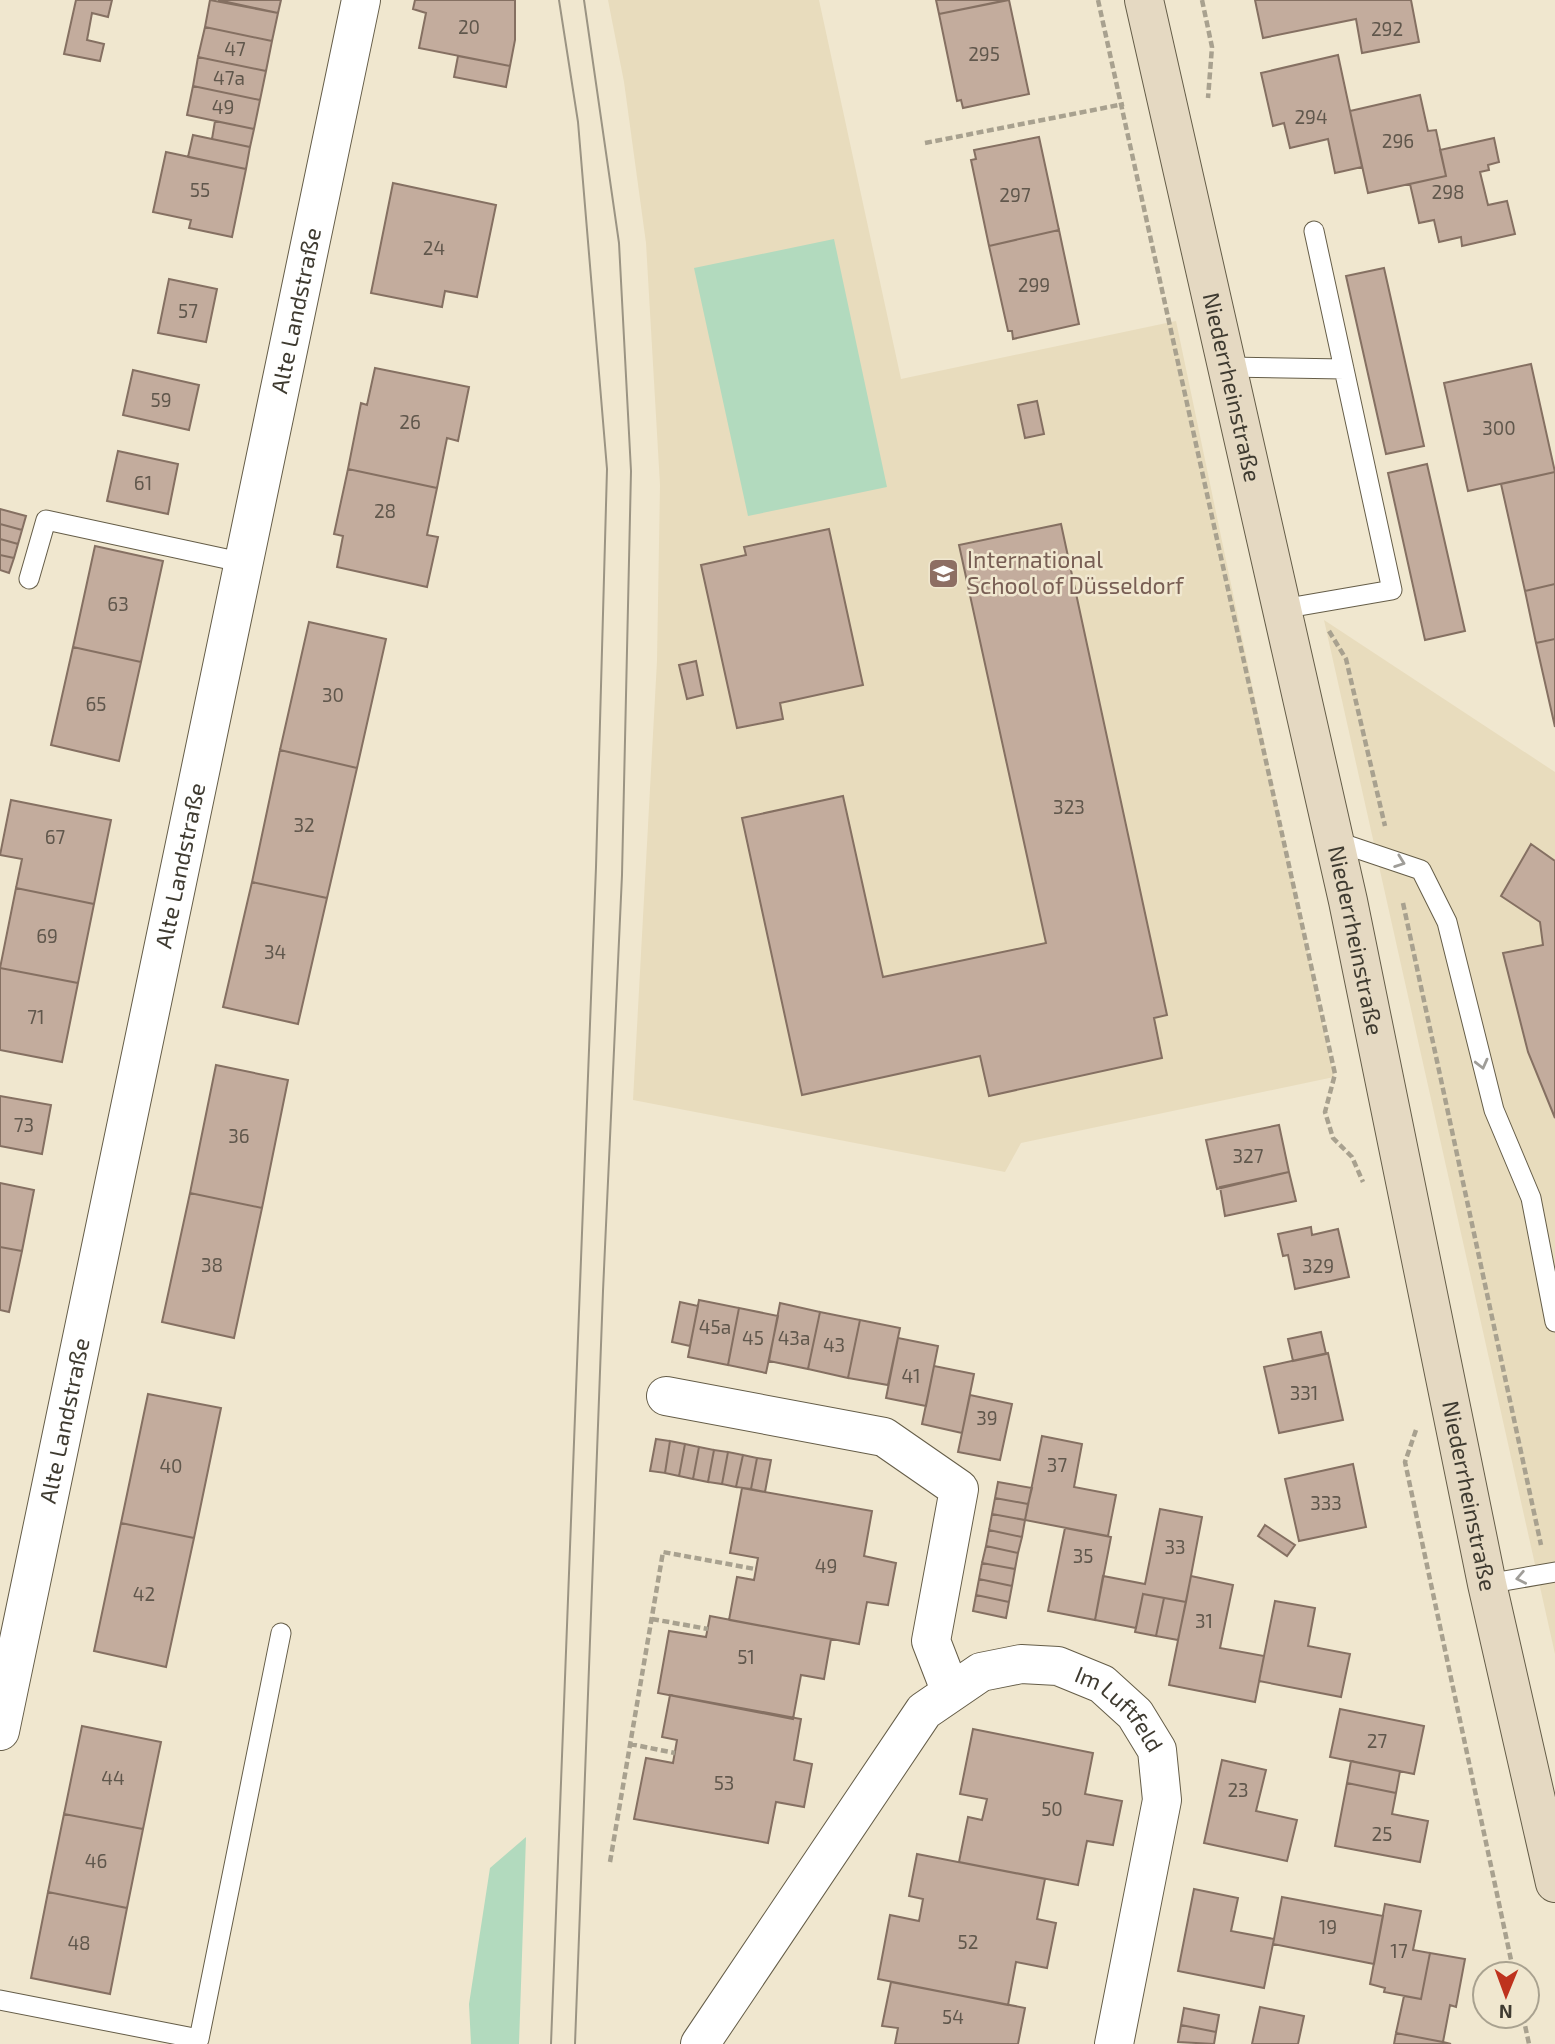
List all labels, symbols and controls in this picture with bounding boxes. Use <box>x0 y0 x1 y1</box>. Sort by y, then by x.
house number: 20 <box>458 15 480 38</box>
house number: 292 <box>1371 17 1403 40</box>
house number: 47 <box>224 37 246 60</box>
house number: 295 <box>968 42 1000 65</box>
house number: 47a <box>213 66 245 89</box>
house number: 49 <box>212 95 234 118</box>
house number: 294 <box>1294 105 1328 128</box>
house number: 296 <box>1382 129 1414 152</box>
house number: 55 <box>190 178 210 201</box>
house number: 298 <box>1431 180 1465 203</box>
house number: 297 <box>999 183 1031 206</box>
street label: Alte Landstraße <box>264 225 326 396</box>
house number: 24 <box>423 236 445 259</box>
house number: 299 <box>1018 273 1050 296</box>
street label: Niederrheinstraße <box>1198 290 1268 484</box>
house number: 57 <box>178 299 198 322</box>
house number: 59 <box>150 388 172 411</box>
house number: 26 <box>399 410 421 433</box>
house number: 300 <box>1482 416 1516 439</box>
house number: 61 <box>134 471 152 494</box>
house number: 28 <box>374 499 396 522</box>
place label: International School of Düsseldorf <box>967 545 1185 599</box>
school or university icon: International School of Düsseldorf <box>927 556 961 590</box>
house number: 63 <box>107 592 129 615</box>
house number: 30 <box>322 683 344 706</box>
house number: 65 <box>85 692 107 715</box>
street label: Alte Landstraße <box>149 780 210 951</box>
house number: 323 <box>1053 795 1085 818</box>
house number: 32 <box>293 813 315 836</box>
house number: 67 <box>45 825 66 848</box>
street label: Niederrheinstraße <box>1323 843 1390 1038</box>
one-way arrow <box>1393 854 1405 868</box>
house number: 69 <box>36 924 58 947</box>
house number: 34 <box>264 940 286 963</box>
house number: 71 <box>27 1005 45 1028</box>
one-way arrow <box>1474 1058 1488 1070</box>
house number: 73 <box>14 1113 34 1136</box>
house number: 36 <box>228 1124 250 1147</box>
house number: 327 <box>1233 1144 1264 1167</box>
house number: 38 <box>201 1253 223 1276</box>
house number: 329 <box>1302 1254 1334 1277</box>
house number: 45a <box>699 1315 731 1338</box>
house number: 45 <box>742 1326 764 1349</box>
house number: 43a <box>778 1326 810 1349</box>
house number: 43 <box>823 1333 845 1356</box>
street label: Alte Landstraße <box>33 1335 95 1506</box>
house number: 41 <box>901 1364 921 1387</box>
house number: 331 <box>1290 1381 1318 1404</box>
street label: Niederrheinstraße <box>1437 1398 1503 1594</box>
house number: 39 <box>976 1406 998 1429</box>
house number: 37 <box>1047 1453 1067 1476</box>
house number: 40 <box>159 1454 183 1477</box>
house number: 333 <box>1310 1491 1342 1514</box>
house number: 33 <box>1164 1535 1186 1558</box>
house number: 35 <box>1073 1544 1093 1567</box>
house number: 49 <box>815 1554 837 1577</box>
one-way arrow <box>1515 1570 1527 1585</box>
house number: 42 <box>133 1582 155 1605</box>
house number: 31 <box>1195 1609 1213 1632</box>
house number: 51 <box>737 1645 755 1668</box>
street label: Im Luftfeld <box>1071 1659 1170 1757</box>
house number: 27 <box>1367 1729 1387 1752</box>
house number: 44 <box>101 1766 125 1789</box>
house number: 53 <box>714 1771 734 1794</box>
house number: 23 <box>1227 1778 1249 1801</box>
house number: 50 <box>1041 1797 1063 1820</box>
house number: 25 <box>1372 1822 1392 1845</box>
house number: 46 <box>85 1849 107 1872</box>
house number: 19 <box>1319 1915 1337 1938</box>
house number: 52 <box>958 1930 978 1953</box>
house number: 48 <box>67 1931 91 1954</box>
house number: 17 <box>1390 1939 1408 1962</box>
north arrow <box>1471 1960 1541 2030</box>
text: N <box>1499 2001 1513 2024</box>
house number: 54 <box>942 2005 964 2028</box>

